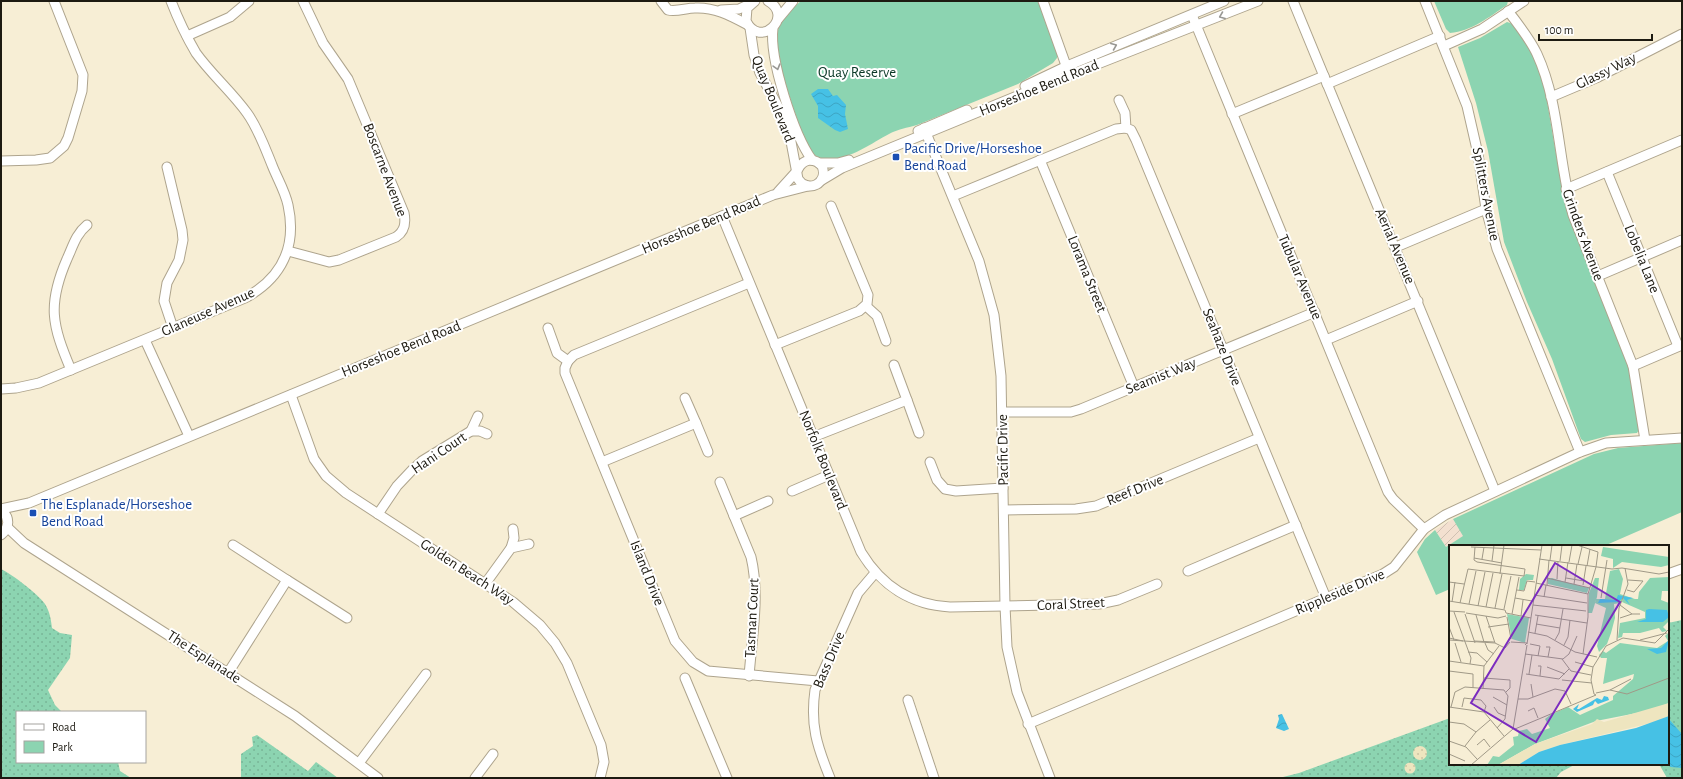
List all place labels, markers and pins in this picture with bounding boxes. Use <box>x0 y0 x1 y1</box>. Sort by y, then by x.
place label: Pacific Drive/Horseshoe Bend Road <box>904 141 1042 173</box>
marker: Pacific Drive/Horseshoe Bend Road <box>891 152 901 162</box>
place label: The Esplanade/Horseshoe Bend Road <box>41 497 192 529</box>
marker: The Esplanade/Horseshoe Bend Road <box>28 508 38 518</box>

